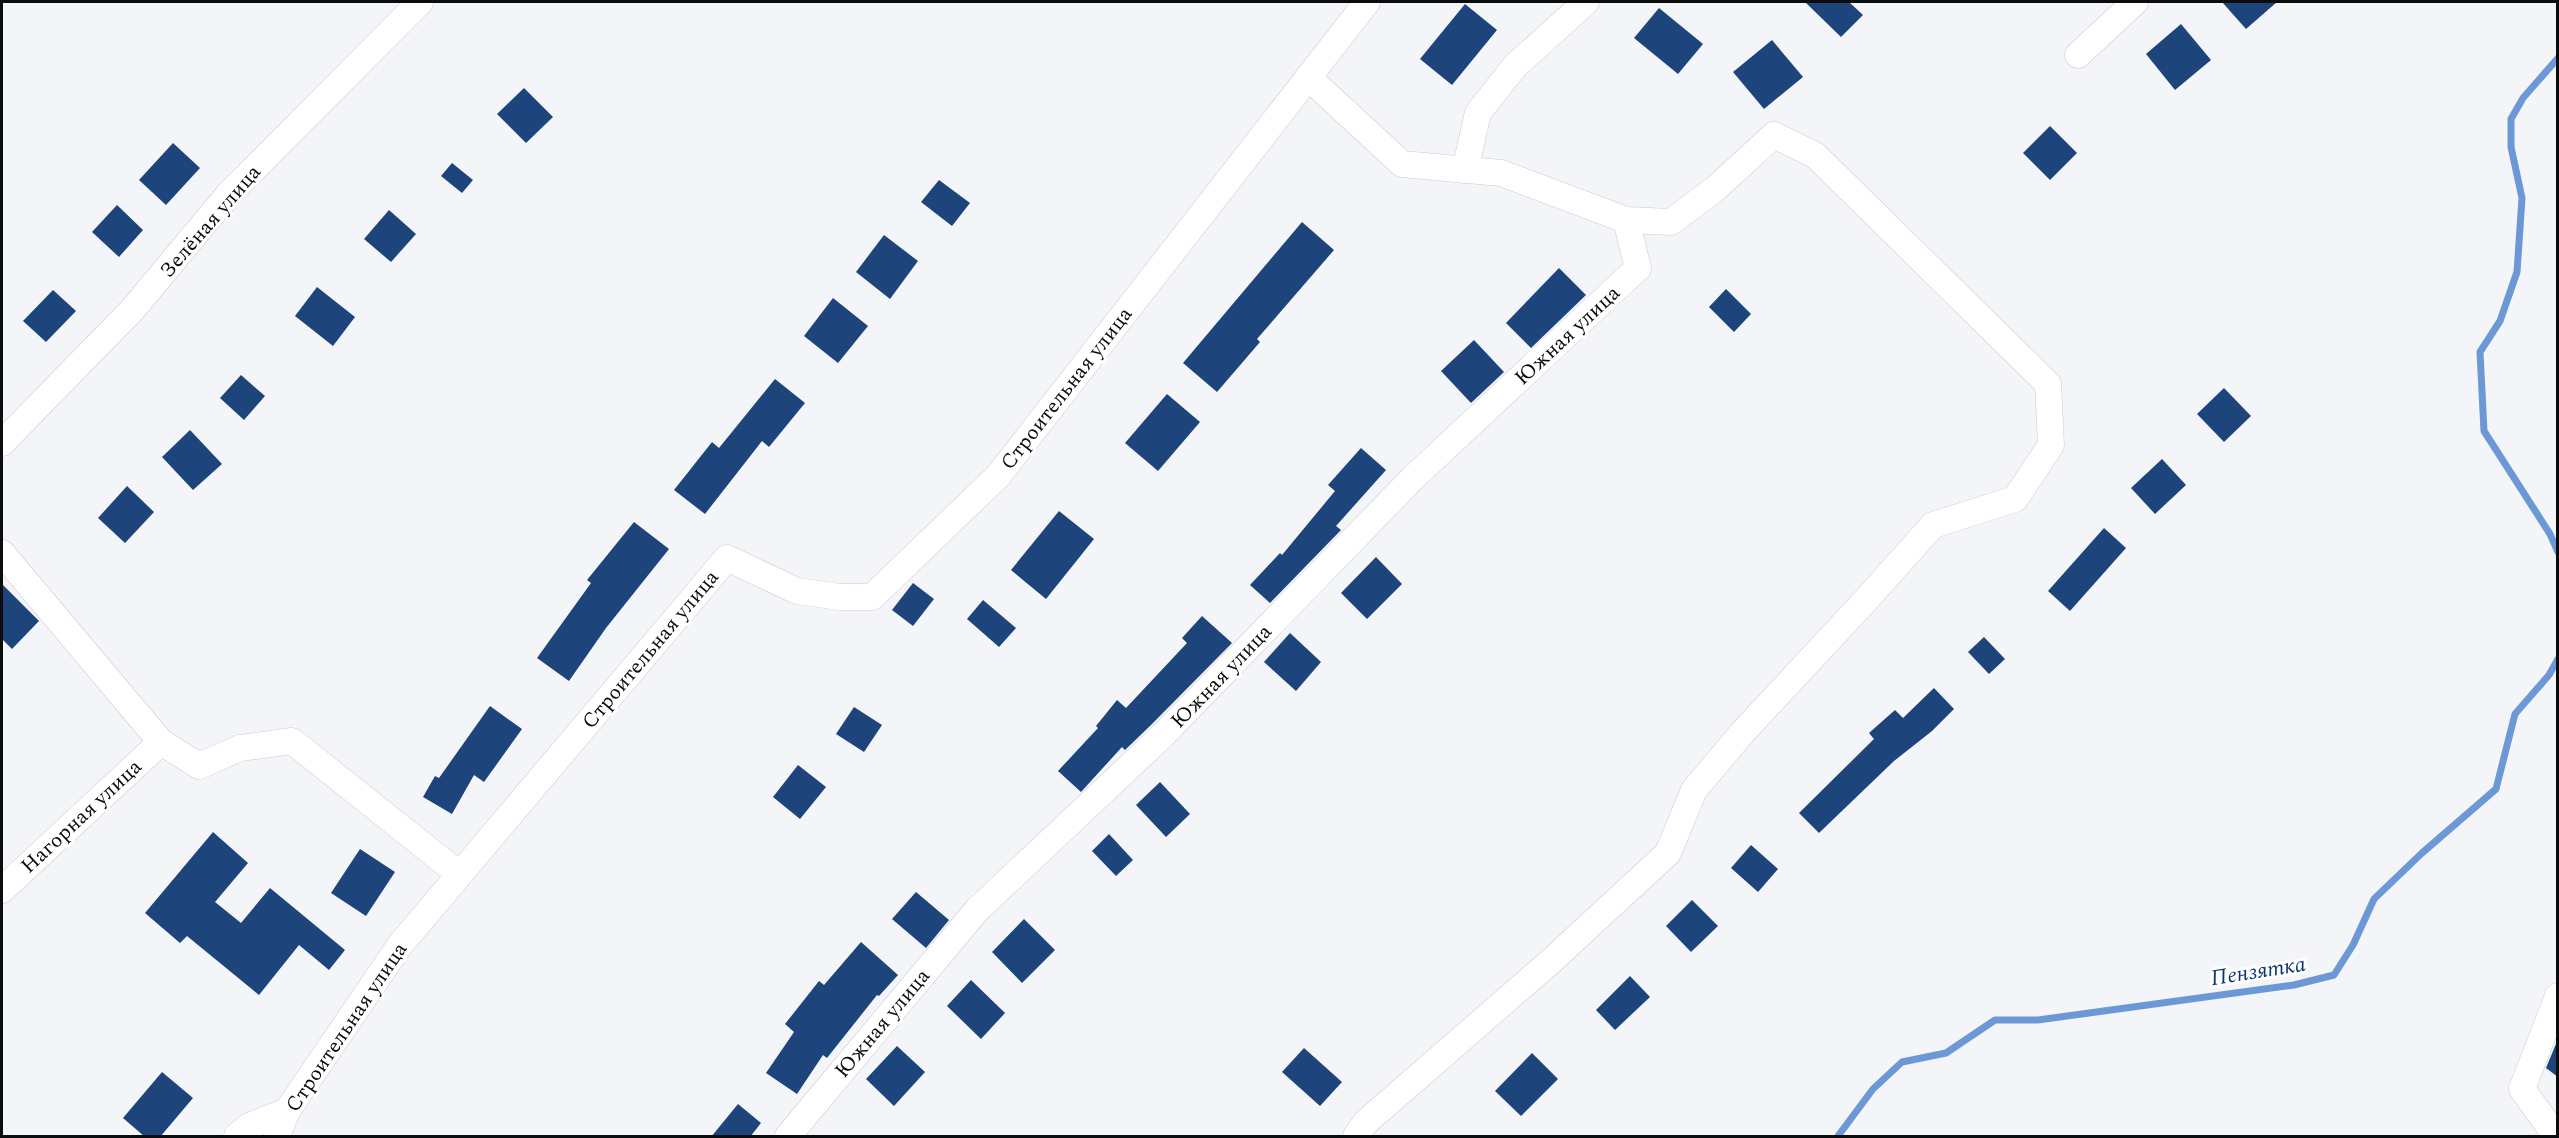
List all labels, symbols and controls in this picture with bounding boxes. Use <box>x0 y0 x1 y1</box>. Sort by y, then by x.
street label: Зелёная улица <box>152 157 270 285</box>
street label: Южная улица <box>1508 278 1628 393</box>
street label: Строительная улица <box>993 300 1141 477</box>
street label: Строительная улица <box>574 562 728 736</box>
street label: Южная улица <box>1163 617 1280 736</box>
street label: Нагорная улица <box>14 751 150 882</box>
street label: Строительная улица <box>278 935 416 1119</box>
water label: Пензятка <box>2208 948 2308 995</box>
street label: Южная улица <box>827 961 939 1085</box>

